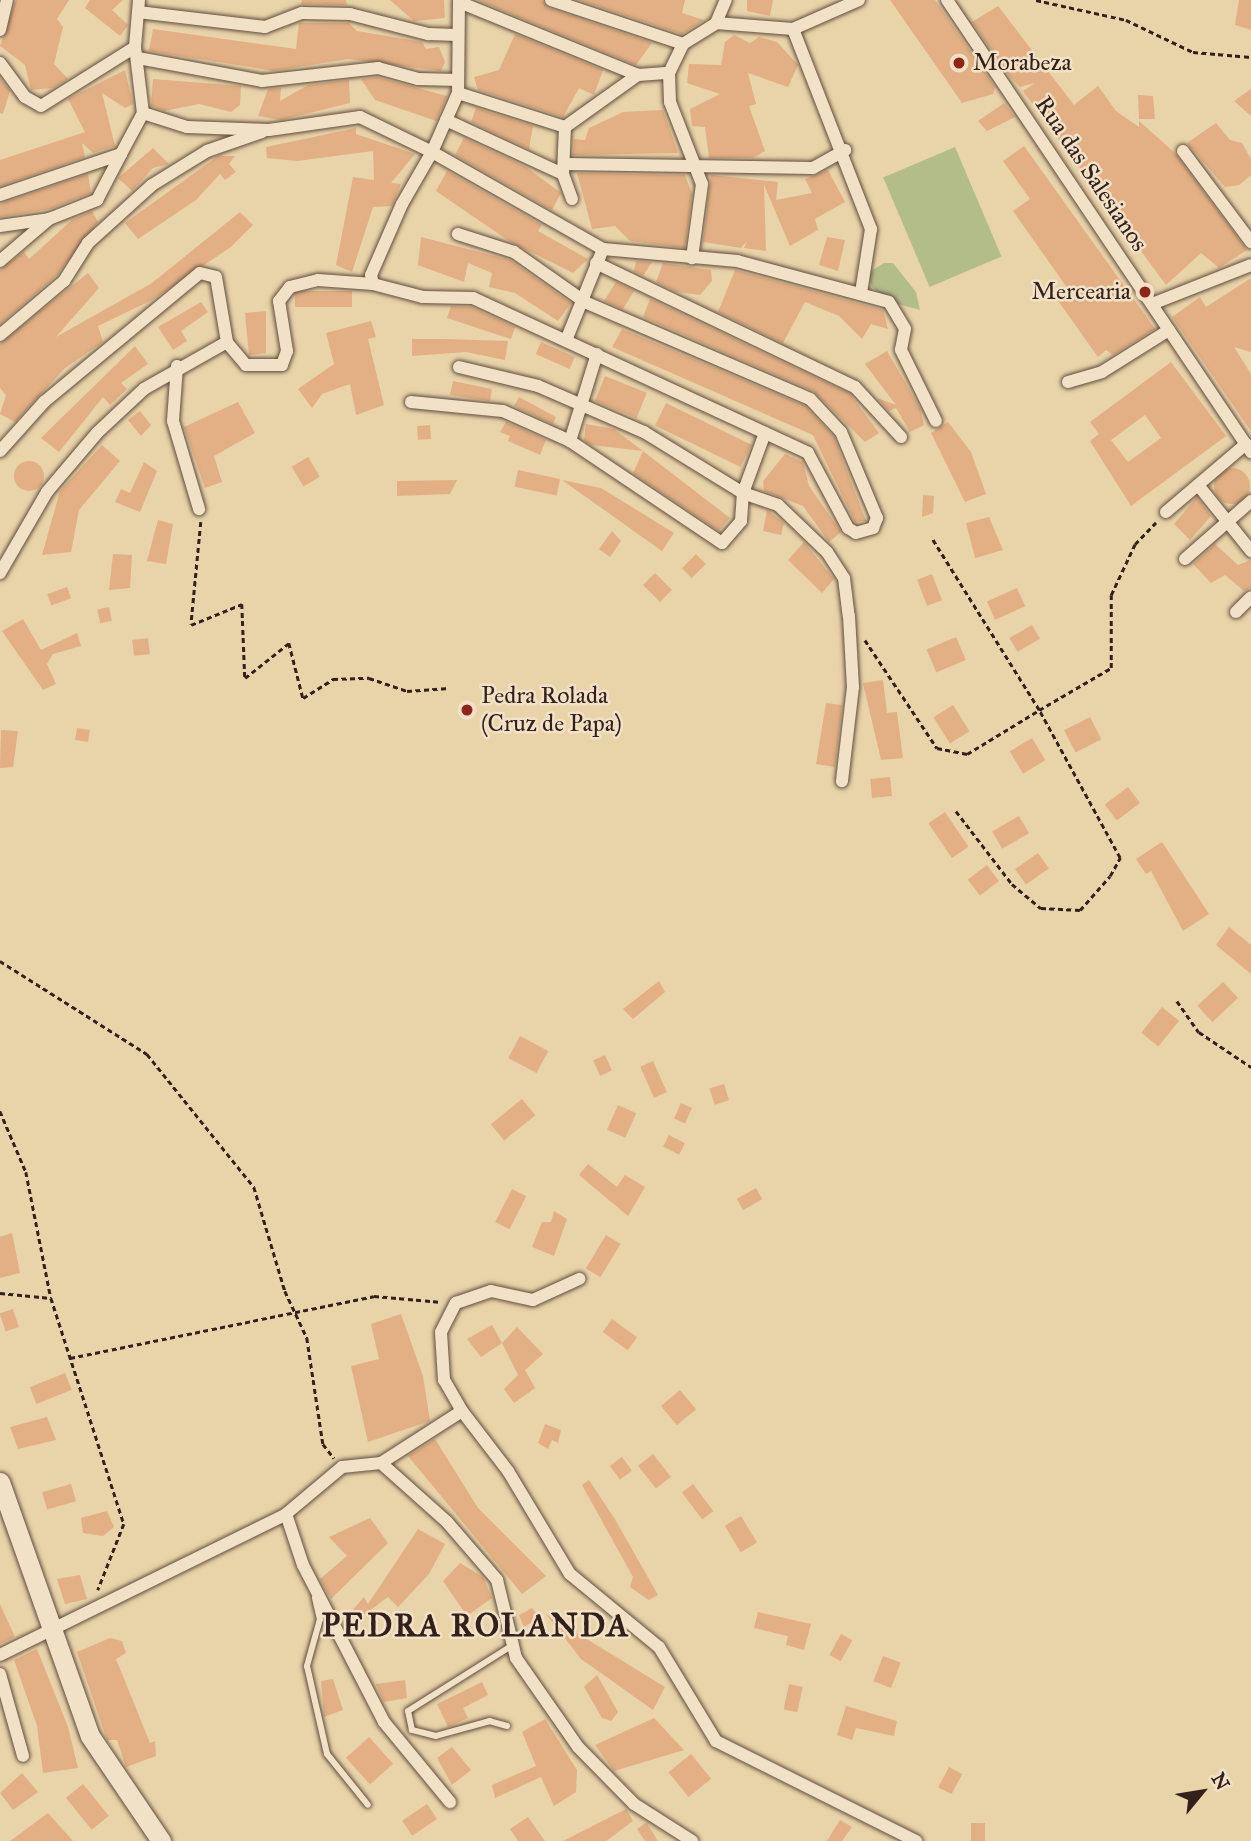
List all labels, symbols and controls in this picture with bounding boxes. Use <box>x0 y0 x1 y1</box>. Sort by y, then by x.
place label: Morabeza <box>973 49 1072 77</box>
marker: Morabeza <box>951 55 967 71</box>
street label: Rua das Salesianos <box>1029 91 1153 257</box>
place label: Mercearia <box>1032 278 1131 306</box>
marker: Mercearia <box>1137 284 1153 300</box>
place label: Pedra Rolada (Cruz de Papa) <box>481 682 622 738</box>
marker: Pedra Rolada (Cruz de Papa) <box>459 702 475 718</box>
district label: PEDRA ROLANDA <box>323 1607 629 1645</box>
north arrow <box>1167 1757 1237 1827</box>
text: N <box>1207 1769 1235 1794</box>

